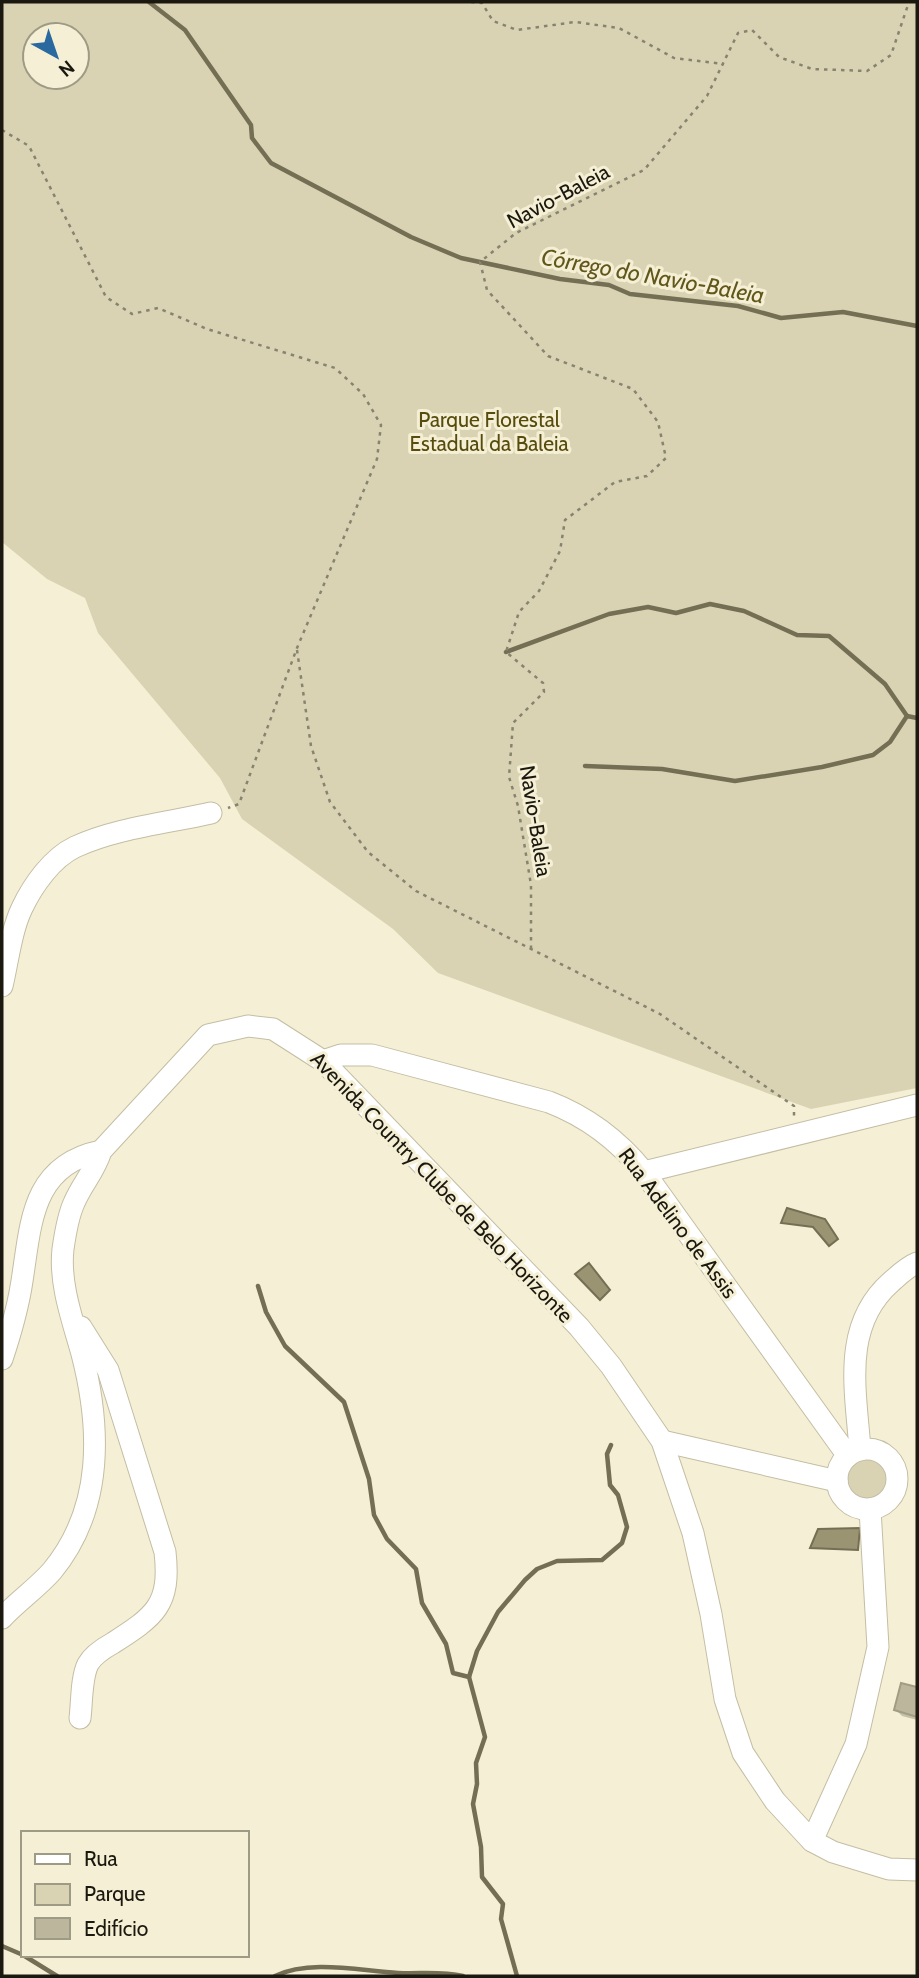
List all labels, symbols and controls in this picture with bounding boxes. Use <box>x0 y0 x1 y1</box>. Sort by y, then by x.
north arrow <box>21 21 91 91</box>
text: N <box>54 56 79 82</box>
street label: Navio-Baleia <box>503 159 613 233</box>
water label: Córrego do Navio-Baleia <box>539 243 767 309</box>
park label: Parque Florestal Estadual da Baleia <box>409 407 569 456</box>
street label: Navio-Baleia <box>515 764 557 878</box>
street label: Avenida Country Clube de Belo Horizonte <box>306 1046 579 1328</box>
street label: Rua Adelino de Assis <box>613 1143 743 1303</box>
legend <box>21 1831 248 1957</box>
text: Rua <box>84 1846 118 1871</box>
text: Parque <box>84 1881 146 1906</box>
text: Edifício <box>84 1916 148 1941</box>

